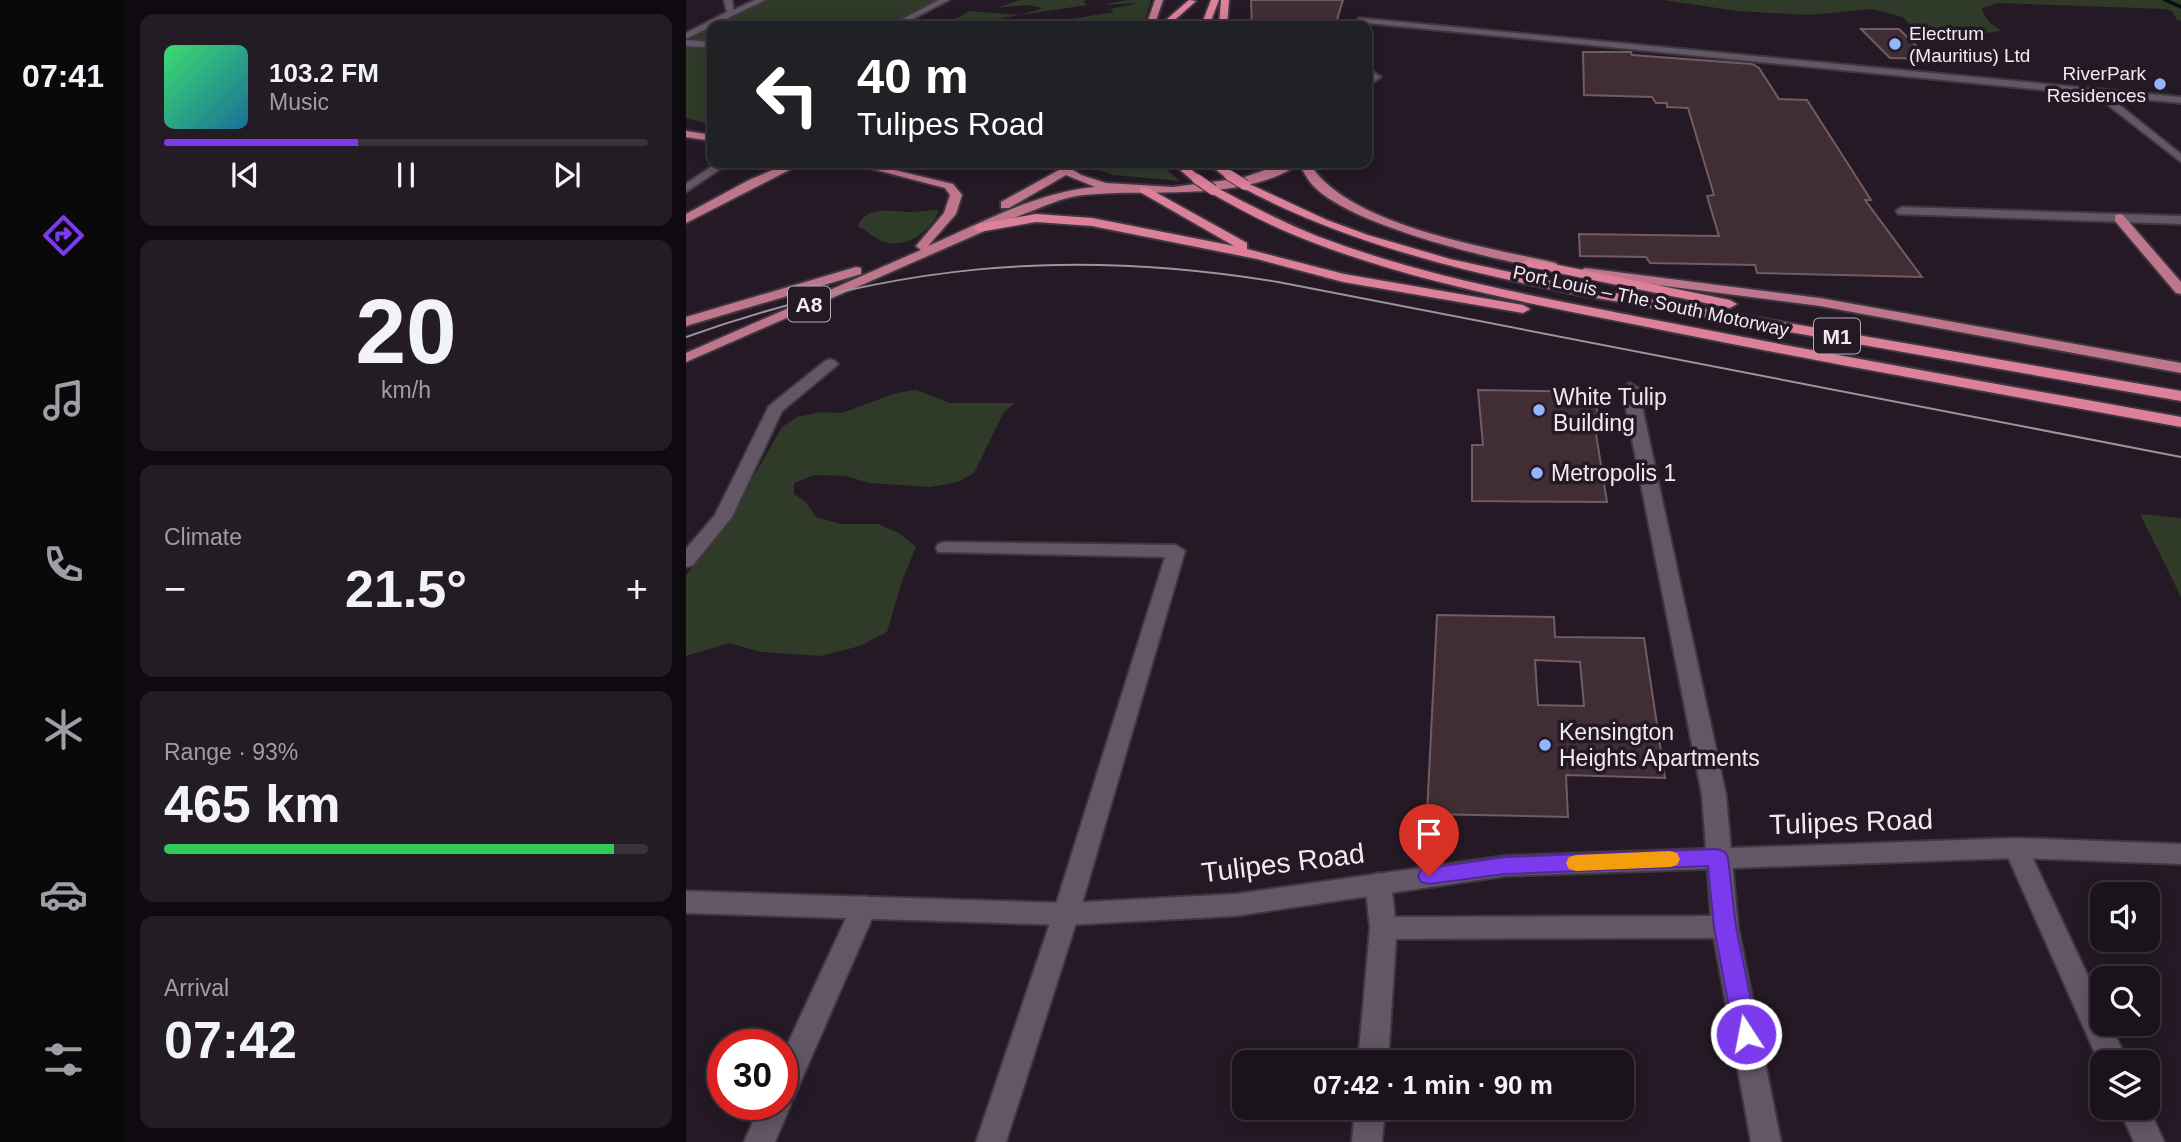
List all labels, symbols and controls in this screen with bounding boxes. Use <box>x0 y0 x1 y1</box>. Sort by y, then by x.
place label: Electrum (Mauritius) Ltd <box>1909 23 2030 66</box>
marker: Electrum (Mauritius) Ltd <box>1887 36 1903 52</box>
icon: left <box>742 49 833 140</box>
text: 40 m <box>857 49 969 103</box>
text: 07:41 <box>22 58 104 94</box>
text: 103.2 FM <box>269 58 379 88</box>
place label: RiverPark Residences <box>2047 63 2146 106</box>
marker: RiverPark Residences <box>2152 76 2168 92</box>
text: Music <box>269 89 329 115</box>
text: Tulipes Road <box>857 106 1044 142</box>
icon: previous <box>226 156 264 194</box>
icon: pause <box>387 156 425 194</box>
icon: next <box>548 156 586 194</box>
icon: directions <box>39 211 88 260</box>
street label: Port Louis – The South Motorway <box>1511 261 1791 341</box>
text: 20 <box>355 281 457 382</box>
road number: A8 <box>788 286 830 322</box>
road number: M1 <box>1814 318 1860 354</box>
icon: music <box>39 376 88 425</box>
text: km/h <box>381 377 431 403</box>
place label: White Tulip Building <box>1553 384 1667 436</box>
marker: White Tulip Building <box>1531 402 1547 418</box>
place label: Metropolis 1 <box>1551 460 1676 486</box>
marker: Metropolis 1 <box>1529 465 1545 481</box>
text: Climate <box>164 524 242 550</box>
icon: phone <box>39 540 88 589</box>
text: 21.5° <box>345 560 467 618</box>
text: − <box>164 568 186 610</box>
text: + <box>626 568 648 610</box>
icon: climate <box>39 705 88 754</box>
place label: Kensington Heights Apartments <box>1559 719 1760 771</box>
marker: Kensington Heights Apartments <box>1537 737 1553 753</box>
text: Range · 93% <box>164 739 298 765</box>
text: 465 km <box>164 775 340 833</box>
pin <box>1399 804 1459 876</box>
street label: Tulipes Road <box>1769 804 1933 840</box>
icon: arrive <box>1410 815 1448 853</box>
street label: Tulipes Road <box>1200 838 1366 888</box>
icon: car <box>39 870 88 919</box>
map controls <box>2090 882 2160 1120</box>
button: sound <box>2090 882 2160 952</box>
button: search <box>2090 966 2160 1036</box>
text: Arrival <box>164 975 229 1001</box>
position arrow <box>1709 997 1783 1071</box>
text: 07:42 <box>164 1011 297 1069</box>
speed limit sign: 30 <box>707 1029 798 1120</box>
icon: filters <box>39 1035 88 1084</box>
button: layers <box>2090 1050 2160 1120</box>
text: 07:42 · 1 min · 90 m <box>1313 1070 1553 1100</box>

